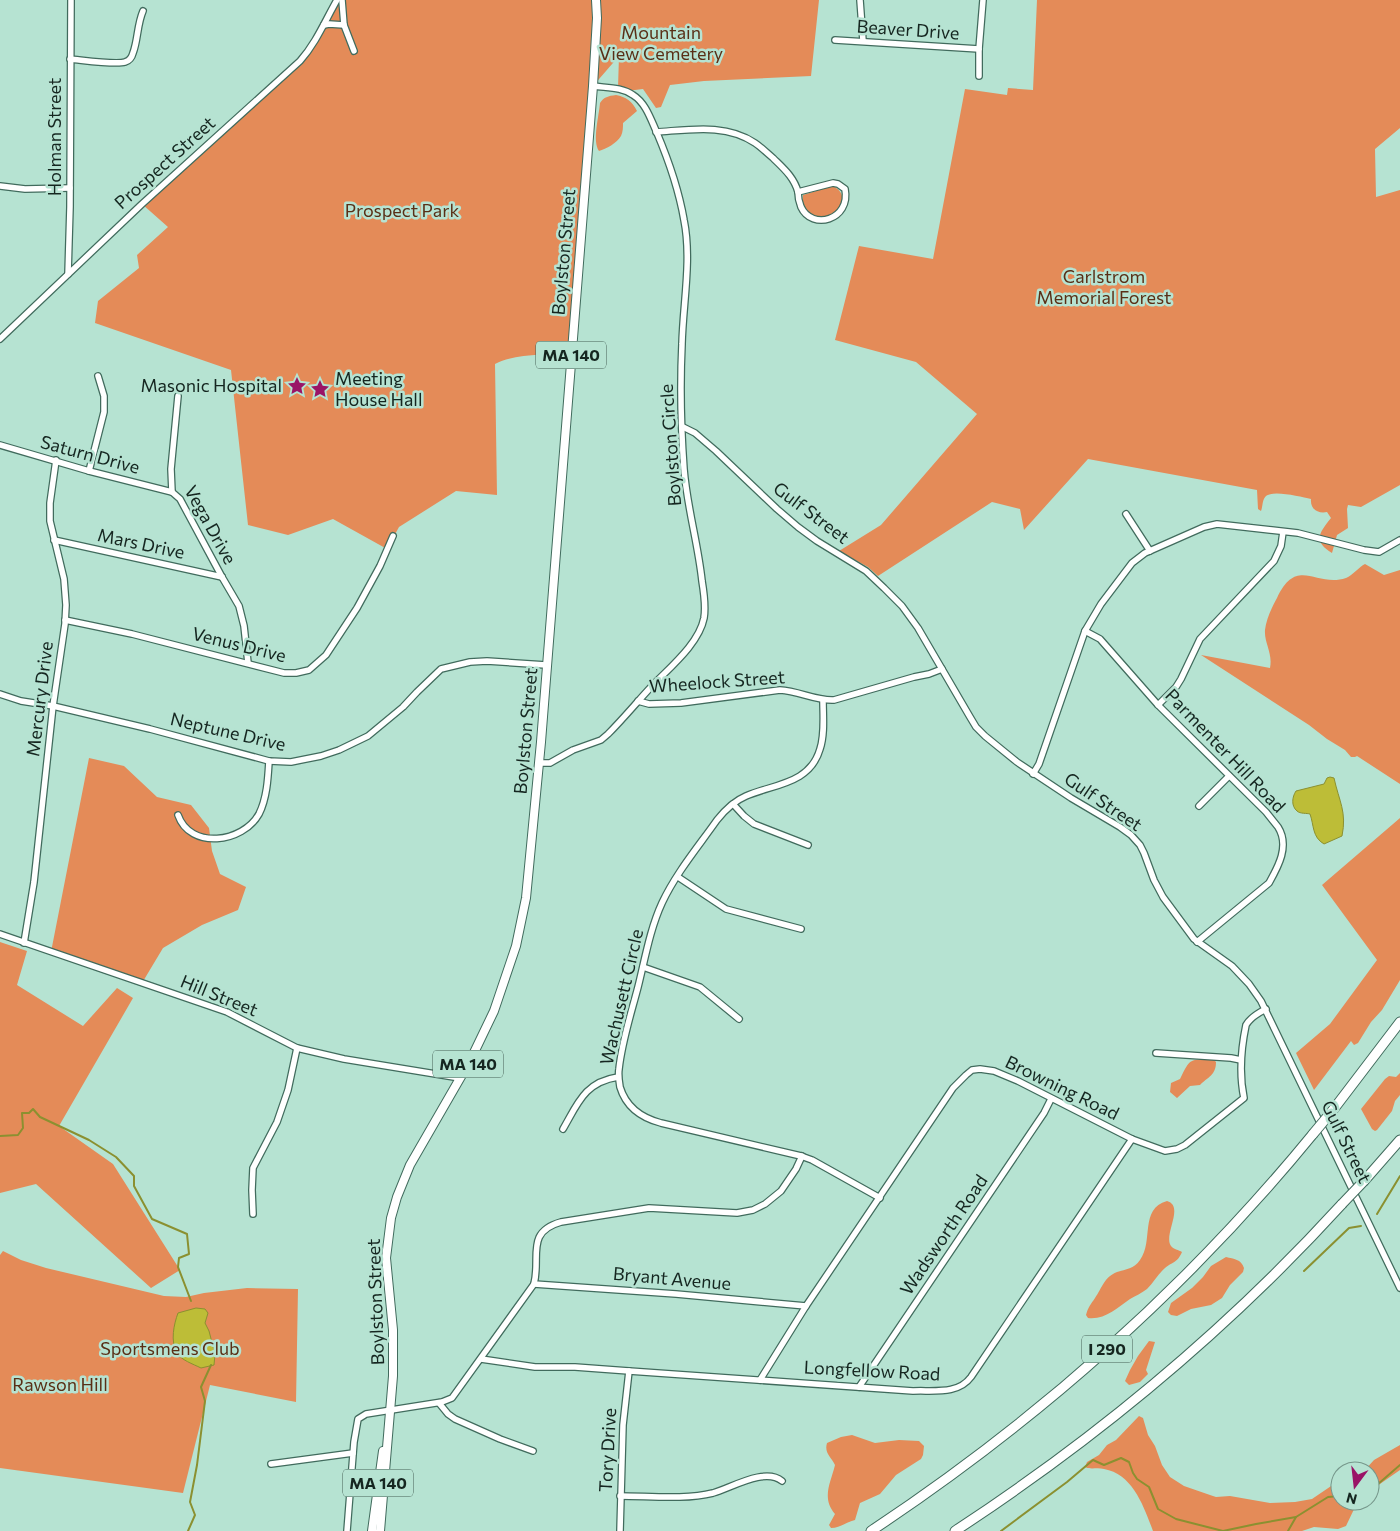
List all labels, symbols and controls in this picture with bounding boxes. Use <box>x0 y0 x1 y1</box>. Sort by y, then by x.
street label: Beaver Drive <box>856 14 960 44</box>
park label: Mountain View Cemetery <box>599 21 723 64</box>
street label: Holman Street <box>43 78 65 196</box>
street label: Prospect Street <box>110 111 219 213</box>
street label: Boylston Street <box>547 188 579 316</box>
park label: Prospect Park <box>345 199 459 221</box>
park label: Carlstrom Memorial Forest <box>1037 265 1171 308</box>
road number: MA 140 <box>536 342 606 368</box>
place label: Meeting House Hall <box>335 367 422 410</box>
place label: Masonic Hospital <box>140 374 282 396</box>
place icon: Masonic Hospital <box>286 375 308 397</box>
place icon: Meeting House Hall <box>309 378 331 400</box>
street label: Boylston Circle <box>655 383 685 507</box>
street label: Saturn Drive <box>38 430 142 478</box>
street label: Gulf Street <box>769 477 854 548</box>
street label: Vega Drive <box>180 481 241 568</box>
street label: Mars Drive <box>96 523 187 563</box>
street label: Venus Drive <box>190 622 289 666</box>
street label: Mercury Drive <box>21 640 57 758</box>
street label: Wheelock Street <box>648 665 786 697</box>
street label: Boylston Street <box>509 667 541 795</box>
street label: Parmenter Hill Road <box>1161 684 1290 817</box>
street label: Neptune Drive <box>168 707 288 755</box>
street label: Gulf Street <box>1060 767 1147 835</box>
street label: Wachusett Circle <box>595 927 647 1067</box>
street label: Hill Street <box>177 970 261 1021</box>
road number: MA 140 <box>433 1050 503 1078</box>
street label: Browning Road <box>1002 1050 1123 1124</box>
street label: Gulf Street <box>1317 1097 1376 1186</box>
street label: Wadsworth Road <box>895 1170 992 1299</box>
street label: Boylston Street <box>362 1238 388 1366</box>
street label: Bryant Avenue <box>612 1262 732 1294</box>
road number: I 290 <box>1082 1336 1132 1362</box>
park label: Sportsmens Club <box>100 1337 240 1359</box>
street label: Longfellow Road <box>803 1355 941 1385</box>
park label: Rawson Hill <box>12 1373 108 1395</box>
street label: Tory Drive <box>594 1407 620 1493</box>
north arrow <box>1330 1461 1380 1511</box>
road number: MA 140 <box>343 1470 413 1496</box>
text: N <box>1344 1489 1359 1509</box>

